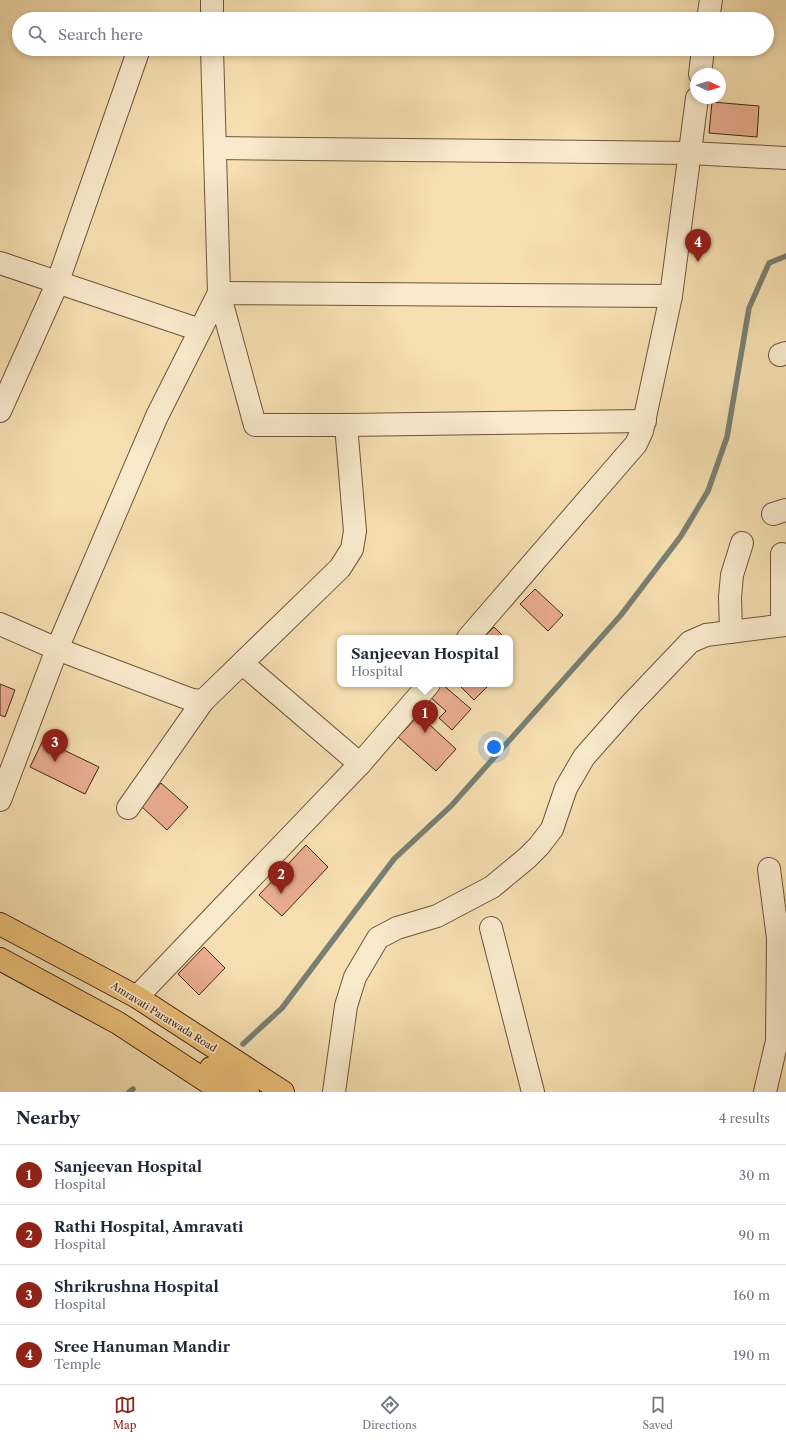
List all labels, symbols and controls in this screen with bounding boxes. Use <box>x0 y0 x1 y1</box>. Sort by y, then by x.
search box <box>12 12 774 56</box>
icon: search <box>26 23 48 45</box>
text: Search here <box>58 25 143 44</box>
north arrow <box>690 68 726 104</box>
pin: 4 <box>685 229 711 262</box>
popup <box>337 635 513 687</box>
text: Sanjeevan Hospital <box>351 644 499 663</box>
text: Hospital <box>351 663 403 679</box>
pin: 1 <box>412 700 438 733</box>
pin: 3 <box>42 729 68 762</box>
your location <box>484 737 504 757</box>
pin: 2 <box>268 861 294 894</box>
street label: Amravati Paratwada Road <box>108 979 219 1055</box>
text: Nearby <box>16 1108 80 1128</box>
text: 4 results <box>719 1110 770 1126</box>
text: Sanjeevan Hospital <box>54 1157 202 1176</box>
text: 1 <box>26 1167 32 1183</box>
text: 30 m <box>739 1167 770 1183</box>
text: Hospital <box>54 1176 106 1192</box>
text: Rathi Hospital, Amravati <box>54 1217 243 1236</box>
text: 2 <box>25 1227 33 1243</box>
text: 90 m <box>739 1227 770 1243</box>
text: Hospital <box>54 1236 106 1252</box>
text: Shrikrushna Hospital <box>54 1277 219 1296</box>
text: 3 <box>25 1287 33 1303</box>
text: 160 m <box>733 1287 770 1303</box>
text: Hospital <box>54 1296 106 1312</box>
text: Sree Hanuman Mandir <box>54 1337 230 1356</box>
text: 4 <box>25 1347 33 1363</box>
text: 190 m <box>733 1347 770 1363</box>
text: Temple <box>54 1356 101 1372</box>
tab: Map <box>113 1394 137 1432</box>
tab: Directions <box>362 1394 417 1432</box>
tab: Saved <box>643 1394 673 1432</box>

